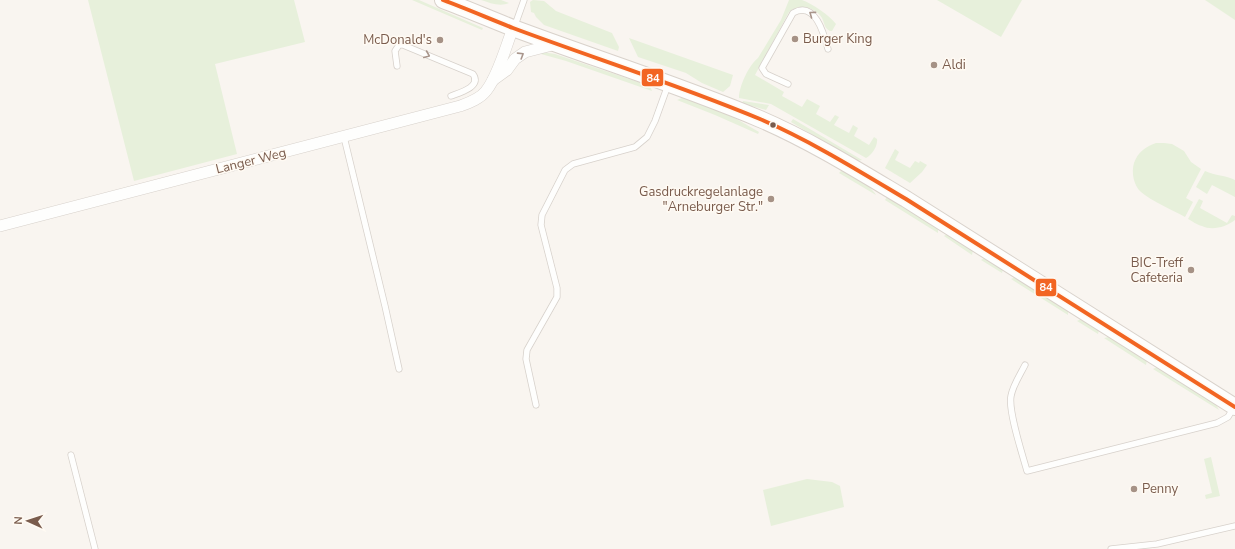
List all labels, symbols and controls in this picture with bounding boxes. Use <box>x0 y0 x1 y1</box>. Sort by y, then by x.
one-way arrow <box>810 12 817 19</box>
place label: Burger King <box>803 30 872 48</box>
place label: McDonald's <box>363 31 432 49</box>
marker: Burger King <box>790 34 800 44</box>
marker: McDonald's <box>435 35 445 45</box>
one-way arrow <box>424 50 431 58</box>
one-way arrow <box>517 52 524 60</box>
place label: Aldi <box>942 56 966 74</box>
marker: Aldi <box>929 60 939 70</box>
line badge: 84 <box>641 68 664 87</box>
text: 84 <box>646 71 660 86</box>
unlabelled marker <box>768 120 778 130</box>
street label: Langer Weg <box>214 144 288 178</box>
place label: Gasdruckregelanlage "Arneburger Str." <box>639 183 763 216</box>
marker: Gasdruckregelanlage "Arneburger Str." <box>766 194 776 204</box>
place label: BIC-Treff Cafeteria <box>1131 254 1184 287</box>
marker: BIC-Treff Cafeteria <box>1186 265 1196 275</box>
line badge: 84 <box>1035 278 1057 297</box>
text: 84 <box>1039 280 1053 295</box>
place label: Penny <box>1142 480 1179 498</box>
marker: Penny <box>1129 484 1139 494</box>
north arrow <box>8 501 48 541</box>
text: N <box>11 516 26 525</box>

